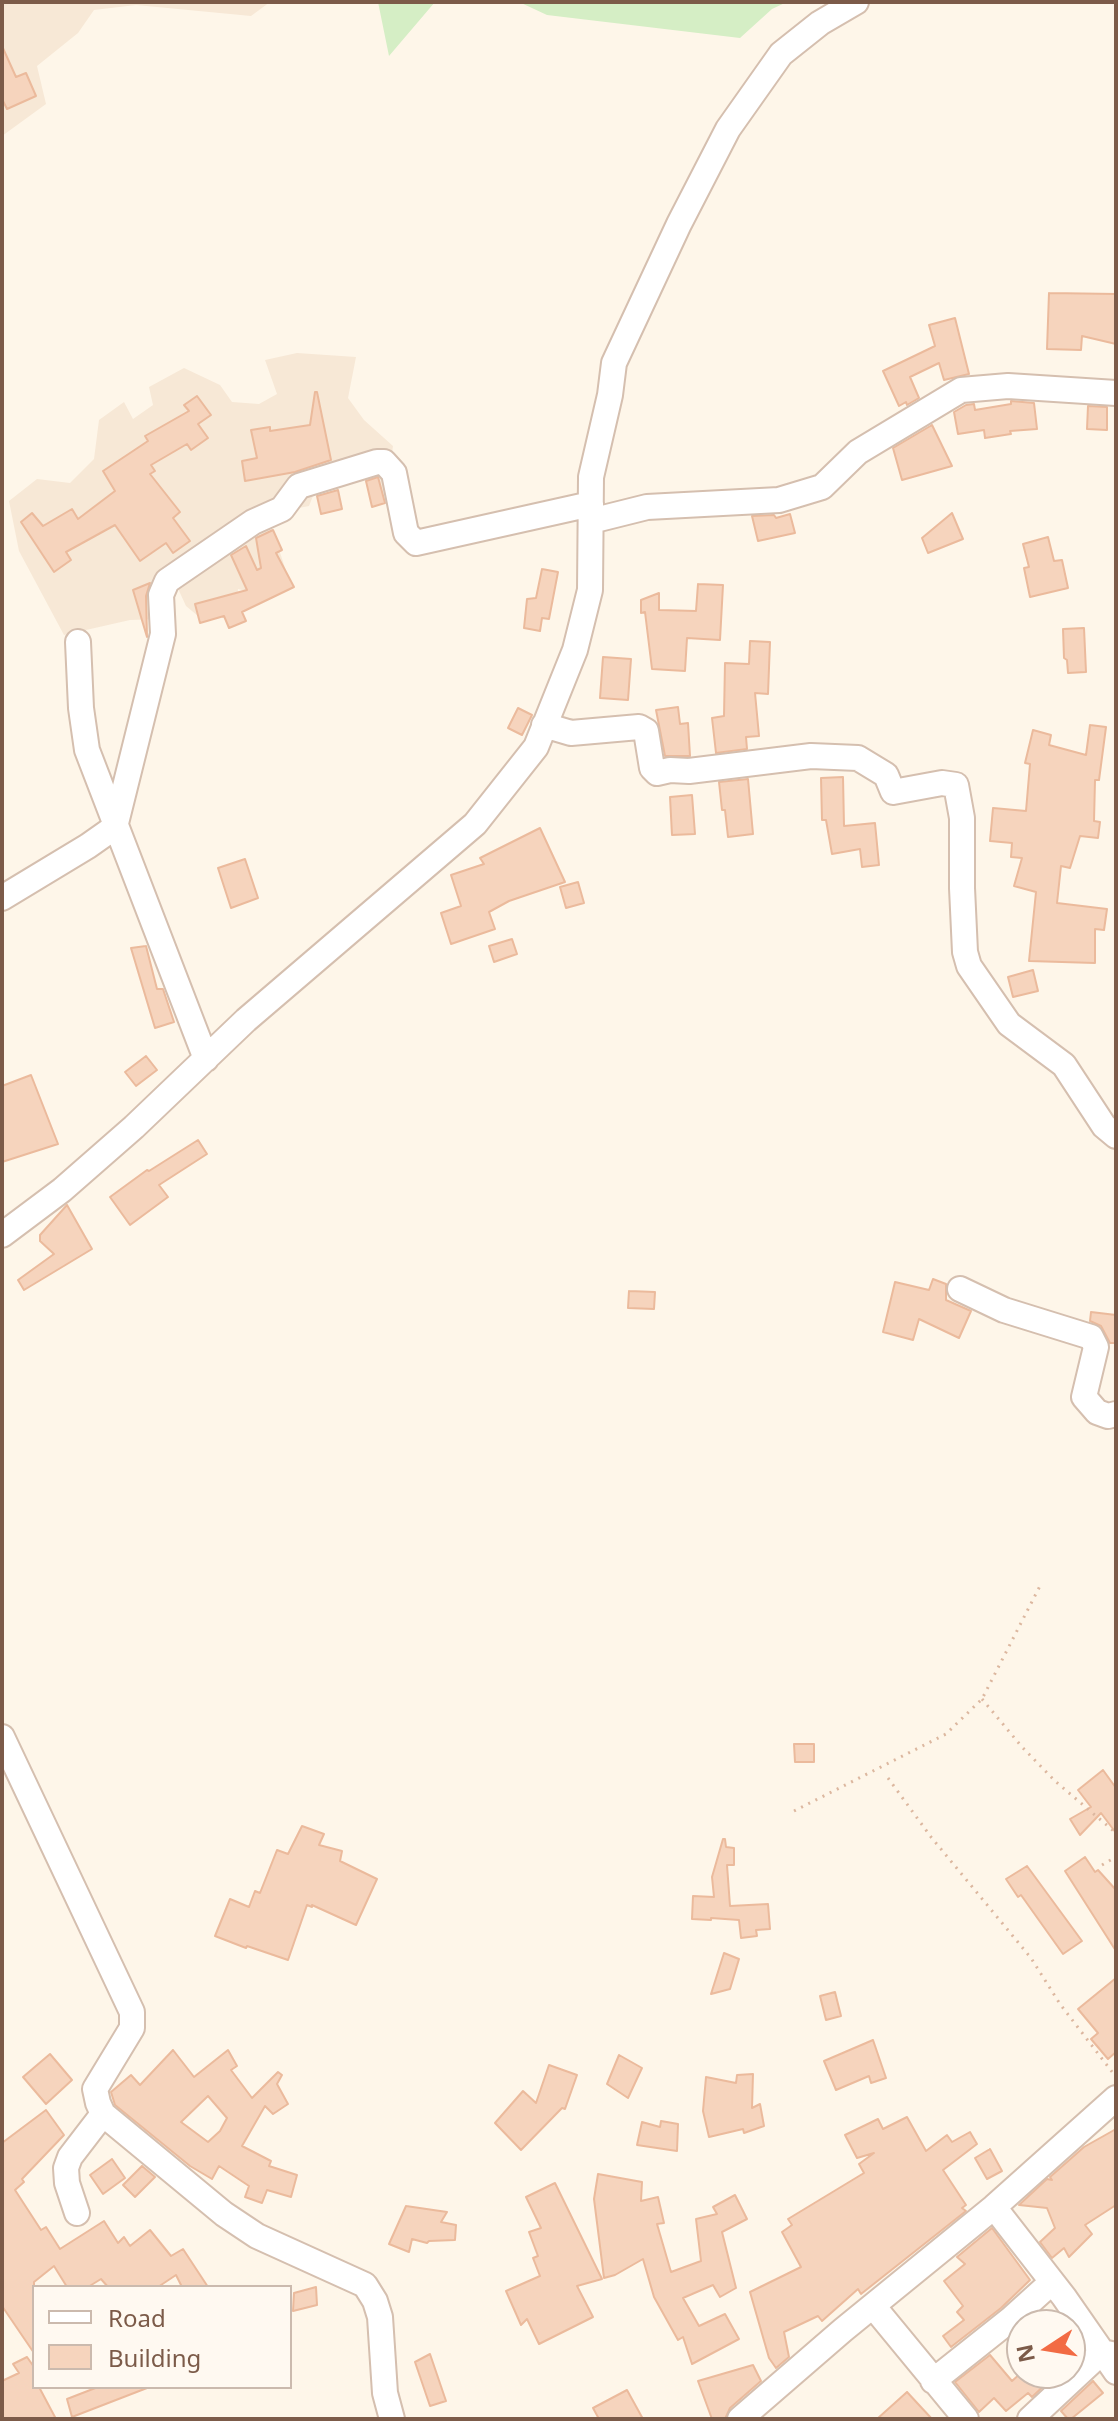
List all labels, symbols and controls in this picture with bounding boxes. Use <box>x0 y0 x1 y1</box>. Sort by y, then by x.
legend <box>32 2285 292 2389</box>
text: Road <box>108 2301 166 2334</box>
north arrow <box>1006 2309 1086 2389</box>
text: Building <box>108 2341 201 2374</box>
text: N <box>1008 2342 1041 2365</box>

